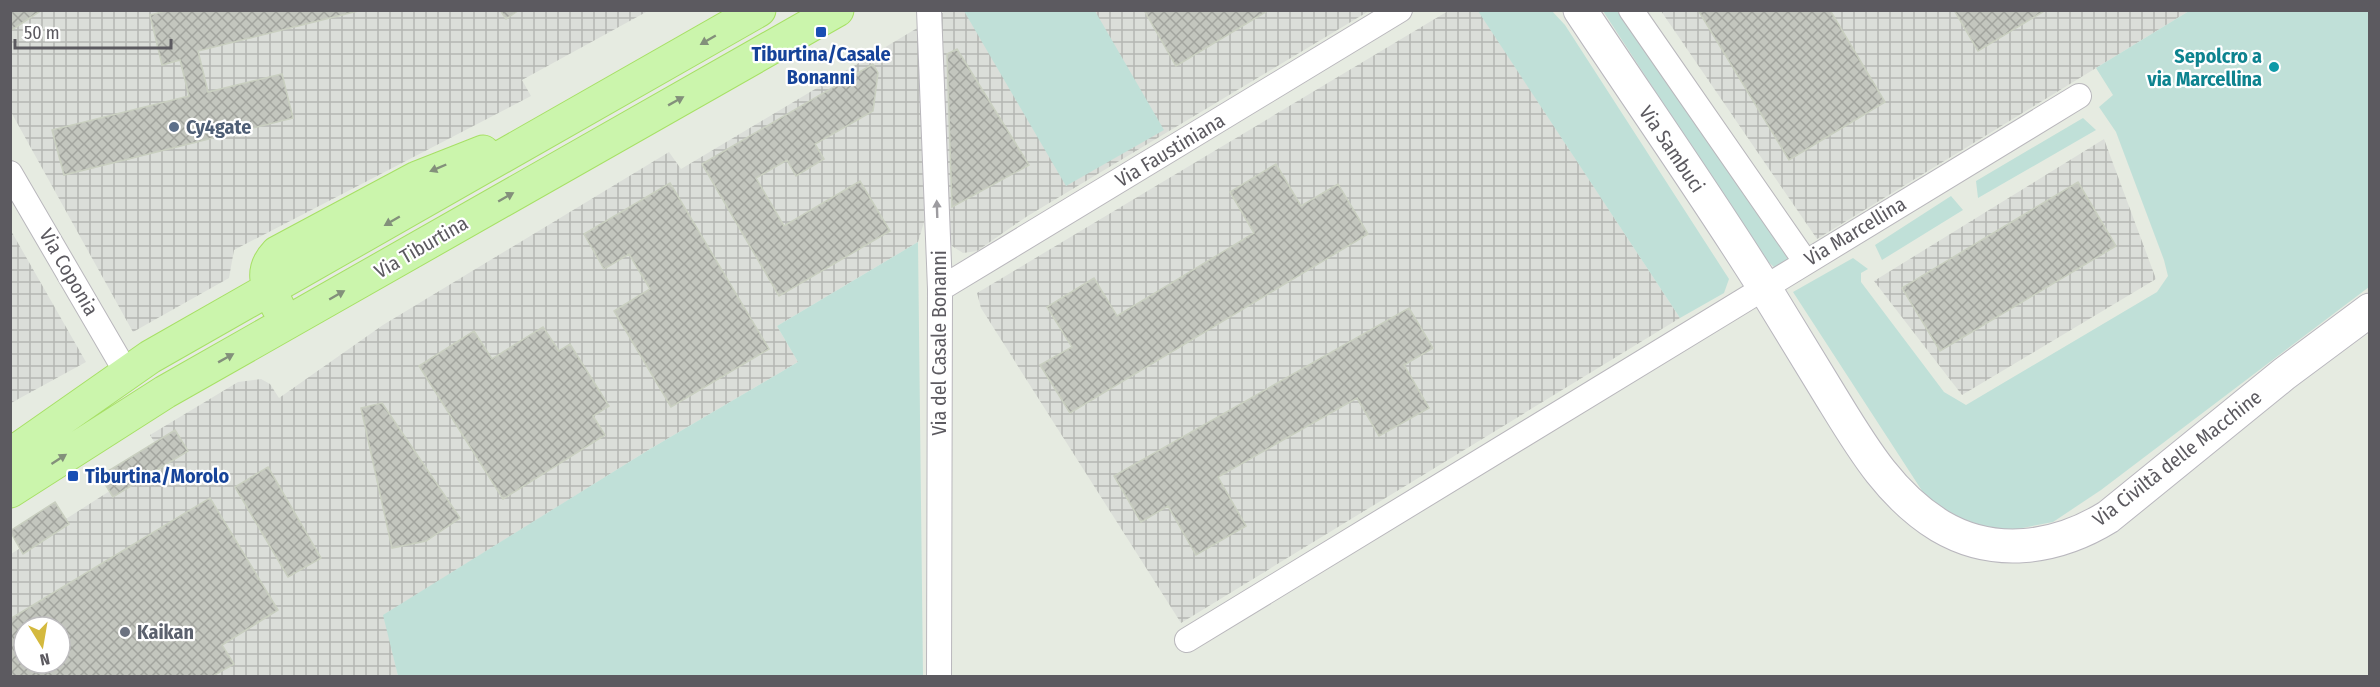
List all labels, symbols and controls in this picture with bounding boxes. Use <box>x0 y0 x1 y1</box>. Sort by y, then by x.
scale bar <box>15 12 171 50</box>
text: 50 m <box>24 22 60 44</box>
marker: Tiburtina/Casale Bonanni <box>814 25 828 39</box>
one-way arrow <box>699 35 716 45</box>
place label: Tiburtina/Casale Bonanni <box>751 42 891 89</box>
place label: Sepolcro a via Marcellina <box>2146 44 2262 91</box>
marker: Sepolcro a via Marcellina <box>2267 60 2281 74</box>
one-way arrow <box>668 96 685 106</box>
street label: Via Sambuci <box>1634 101 1710 197</box>
street label: Via Faustiniana <box>1111 108 1229 192</box>
place label: Cy4gate <box>186 115 251 139</box>
marker: Cy4gate <box>167 120 181 134</box>
one-way arrow <box>429 164 447 173</box>
street label: Via Marcellina <box>1800 191 1910 271</box>
one-way arrow <box>498 192 514 203</box>
one-way arrow <box>933 200 942 219</box>
street label: Via Tiburtina <box>370 211 472 283</box>
one-way arrow <box>384 216 400 227</box>
street label: Via Coponia <box>34 224 104 320</box>
street label: Via del Casale Bonanni <box>927 250 951 436</box>
one-way arrow <box>329 290 345 301</box>
one-way arrow <box>218 353 235 363</box>
street label: Via Civiltà delle Macchine <box>2088 385 2266 531</box>
one-way arrow <box>51 453 67 464</box>
place label: Tiburtina/Morolo <box>85 464 229 488</box>
marker: Tiburtina/Morolo <box>66 469 80 483</box>
north arrow <box>12 615 72 675</box>
place label: Kaikan <box>137 620 194 644</box>
marker: Kaikan <box>118 625 132 639</box>
text: N <box>38 649 51 669</box>

